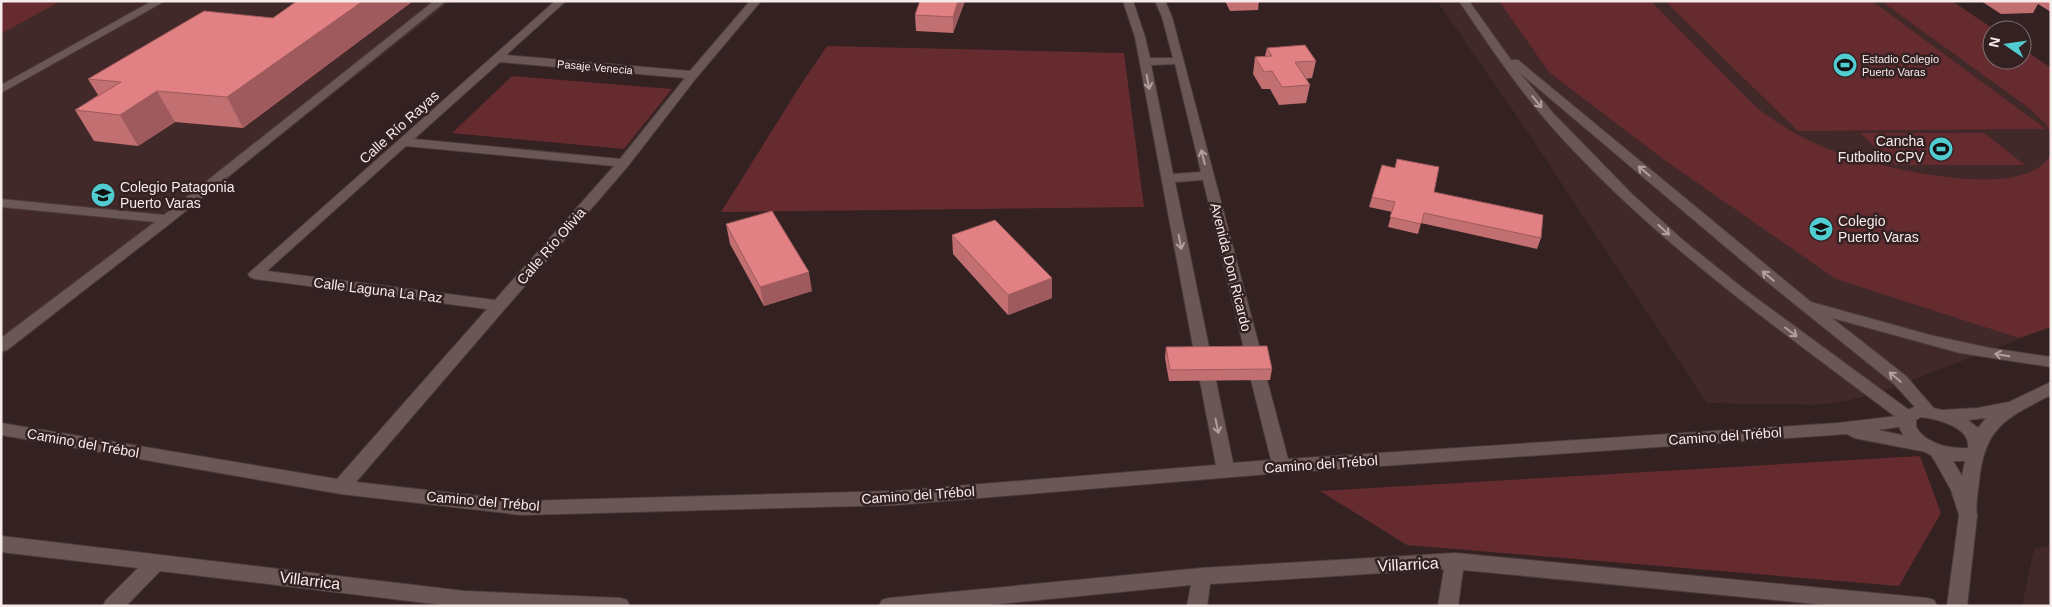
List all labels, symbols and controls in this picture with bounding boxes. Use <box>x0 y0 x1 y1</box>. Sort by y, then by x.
north arrow <box>1982 20 2032 70</box>
text: N <box>1985 35 2003 49</box>
sports icon: Estadio Colegio Puerto Varas <box>1832 52 1858 78</box>
place label: Estadio Colegio Puerto Varas <box>1862 53 1939 78</box>
street label: Pasaje Venecia <box>557 58 634 76</box>
one-way arrow <box>1144 74 1154 90</box>
street label: Calle Río Rayas <box>356 87 442 167</box>
one-way arrow <box>1532 95 1543 108</box>
place label: Cancha Futbolito CPV <box>1838 133 1925 165</box>
sports icon: Cancha Futbolito CPV <box>1928 136 1954 162</box>
one-way arrow <box>1198 150 1207 166</box>
one-way arrow <box>1637 166 1650 177</box>
place label: Colegio Patagonia Puerto Varas <box>120 179 235 211</box>
school or university icon: Colegio Patagonia Puerto Varas <box>90 182 116 208</box>
street label: Avenida Don Ricardo <box>1207 201 1255 333</box>
street label: Calle Río Olivia <box>513 204 589 288</box>
place label: Colegio Puerto Varas <box>1838 213 1919 245</box>
school or university icon: Colegio Puerto Varas <box>1808 216 1834 242</box>
one-way arrow <box>1658 224 1671 236</box>
one-way arrow <box>1176 233 1186 249</box>
one-way arrow <box>1762 270 1775 281</box>
street label: Calle Laguna La Paz <box>313 274 443 306</box>
one-way arrow <box>1784 326 1797 337</box>
one-way arrow <box>1995 350 2011 360</box>
one-way arrow <box>1889 372 1902 383</box>
one-way arrow <box>1213 417 1222 433</box>
street label: Camino del Trébol <box>1668 424 1782 448</box>
street label: Camino del Trébol <box>26 425 140 461</box>
street label: Camino del Trébol <box>1264 452 1378 476</box>
street label: Camino del Trébol <box>861 483 975 507</box>
street label: Camino del Trébol <box>426 488 540 514</box>
street label: Villarrica <box>1377 554 1439 575</box>
street label: Villarrica <box>279 568 341 593</box>

